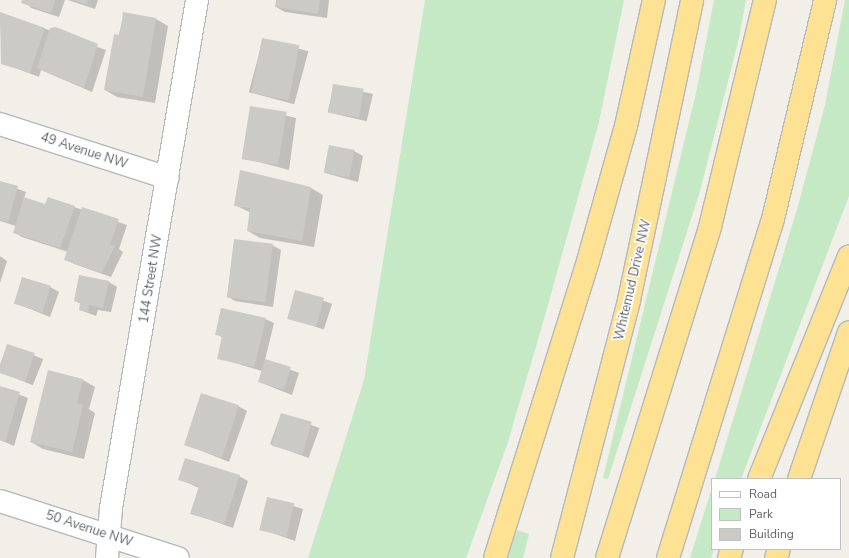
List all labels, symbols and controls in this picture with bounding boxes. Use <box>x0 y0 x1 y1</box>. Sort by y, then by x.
street label: 49 Avenue NW <box>39 130 129 172</box>
street label: Whitemud Drive NW <box>612 218 654 342</box>
street label: 144 Street NW <box>136 234 166 324</box>
legend <box>711 478 841 550</box>
text: Road <box>749 486 777 502</box>
text: Park <box>749 506 773 522</box>
street label: 50 Avenue NW <box>44 508 134 550</box>
text: Building <box>749 526 794 542</box>

